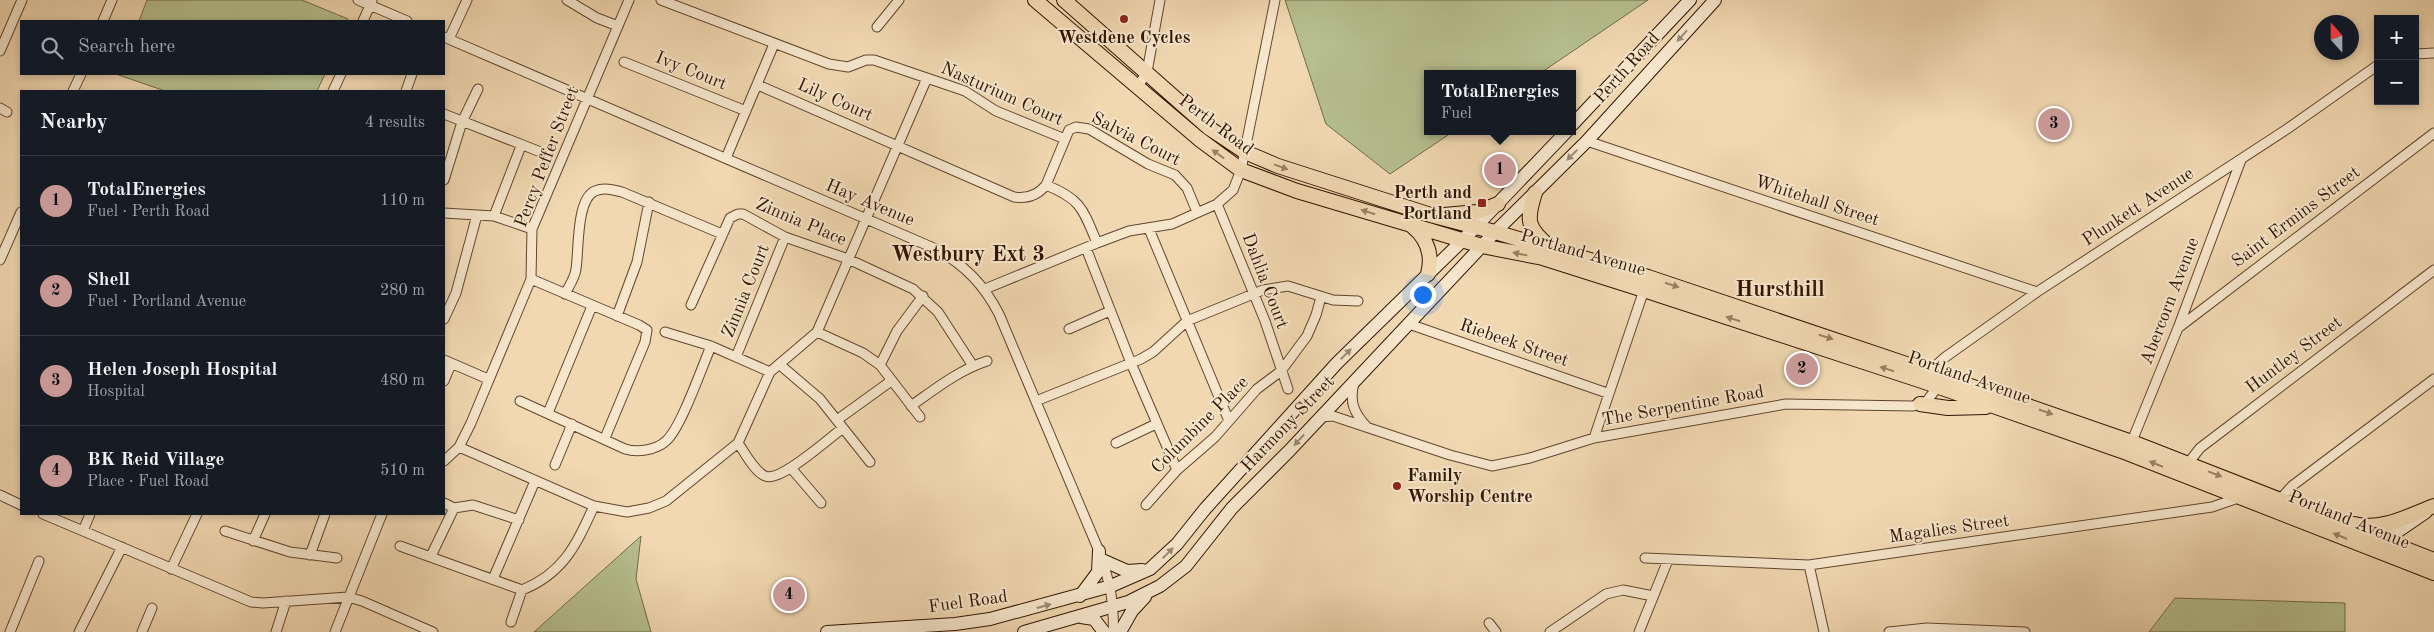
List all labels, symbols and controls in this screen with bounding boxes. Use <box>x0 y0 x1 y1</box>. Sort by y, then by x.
marker: Westdene Cycles <box>1118 13 1130 25</box>
north arrow <box>2314 15 2359 60</box>
map controls <box>2374 15 2419 105</box>
button: + <box>2374 15 2419 60</box>
search box <box>20 20 445 75</box>
place label: Westdene Cycles <box>1058 29 1191 47</box>
street label: Perth Road <box>1591 29 1663 107</box>
one-way arrow <box>1676 29 1688 41</box>
icon: search <box>38 34 66 62</box>
text: Search here <box>78 38 175 57</box>
street label: Ivy Court <box>653 49 729 93</box>
street label: Nasturium Court <box>938 59 1066 129</box>
button: − <box>2374 60 2419 105</box>
popup <box>1424 70 1576 135</box>
street label: Lily Court <box>795 75 875 125</box>
text: TotalEnergies <box>1441 83 1559 102</box>
street label: Percy Peffer Street <box>512 84 582 230</box>
street label: Perth Road <box>1175 91 1257 159</box>
pin: 3 <box>2038 105 2070 143</box>
text: Fuel <box>1441 106 1472 122</box>
street label: Salvia Court <box>1088 109 1184 169</box>
text: Nearby <box>40 112 108 133</box>
text: 4 results <box>365 115 425 131</box>
one-way arrow <box>1211 149 1225 159</box>
one-way arrow <box>1566 149 1578 161</box>
pin: 1 <box>1484 151 1516 189</box>
street label: Saint Ermins Street <box>2229 163 2363 271</box>
one-way arrow <box>1274 164 1289 171</box>
street label: Plunkett Avenue <box>2079 164 2197 250</box>
street label: Whitehall Street <box>1753 172 1881 230</box>
street label: Hay Avenue <box>823 176 917 230</box>
text: TotalEnergies <box>87 181 206 200</box>
place label: Perth and Portland <box>1393 184 1472 223</box>
text: 1 <box>51 193 61 209</box>
text: 110 m <box>380 193 425 209</box>
street label: Zinnia Place <box>753 195 849 249</box>
marker: Perth and Portland <box>1476 197 1488 209</box>
text: Fuel · Perth Road <box>87 204 210 220</box>
one-way arrow <box>1361 207 1376 215</box>
street label: Portland Avenue <box>1519 227 1647 279</box>
street label: Dahlia Court <box>1239 231 1291 331</box>
street label: Abercorn Avenue <box>2137 235 2203 367</box>
street label: Zinnia Court <box>719 242 773 340</box>
district label: Westbury Ext 3 <box>891 244 1045 266</box>
one-way arrow <box>1511 249 1527 257</box>
text: Shell <box>87 271 130 290</box>
district label: Hursthill <box>1735 279 1825 301</box>
your location <box>1410 282 1436 308</box>
one-way arrow <box>1664 282 1679 290</box>
text: 2 <box>51 283 61 299</box>
text: 280 m <box>380 283 425 299</box>
text: Fuel · Portland Avenue <box>87 294 246 310</box>
street label: Huntley Street <box>2243 313 2345 397</box>
one-way arrow <box>1725 315 1740 322</box>
street label: Riebeek Street <box>1457 316 1571 370</box>
one-way arrow <box>1818 334 1833 341</box>
one-way arrow <box>1340 348 1352 360</box>
street label: Portland Avenue <box>1905 348 2033 408</box>
pin: 2 <box>1786 350 1818 388</box>
text: Helen Joseph Hospital <box>87 361 277 380</box>
one-way arrow <box>1879 365 1894 373</box>
text: 3 <box>51 373 61 389</box>
text: 480 m <box>380 373 425 389</box>
street label: Columbine Place <box>1148 373 1252 477</box>
street label: Harmony Street <box>1238 373 1338 475</box>
street label: The Serpentine Road <box>1600 383 1766 429</box>
text: Hospital <box>87 384 145 400</box>
one-way arrow <box>2038 409 2053 417</box>
one-way arrow <box>1293 434 1305 446</box>
text: BK Reid Village <box>87 451 224 470</box>
one-way arrow <box>2148 460 2163 468</box>
text: 4 <box>51 463 61 479</box>
text: 510 m <box>380 463 425 479</box>
place label: Family Worship Centre <box>1407 467 1533 506</box>
one-way arrow <box>2208 470 2223 478</box>
text: Place · Fuel Road <box>87 474 209 490</box>
marker: Family Worship Centre <box>1391 480 1403 492</box>
street label: Portland Avenue <box>2286 487 2412 553</box>
street label: Magalies Street <box>1888 512 2010 546</box>
one-way arrow <box>2333 532 2347 540</box>
one-way arrow <box>1161 548 1173 560</box>
pin: 4 <box>773 576 805 614</box>
street label: Fuel Road <box>927 588 1009 616</box>
one-way arrow <box>1036 602 1051 610</box>

